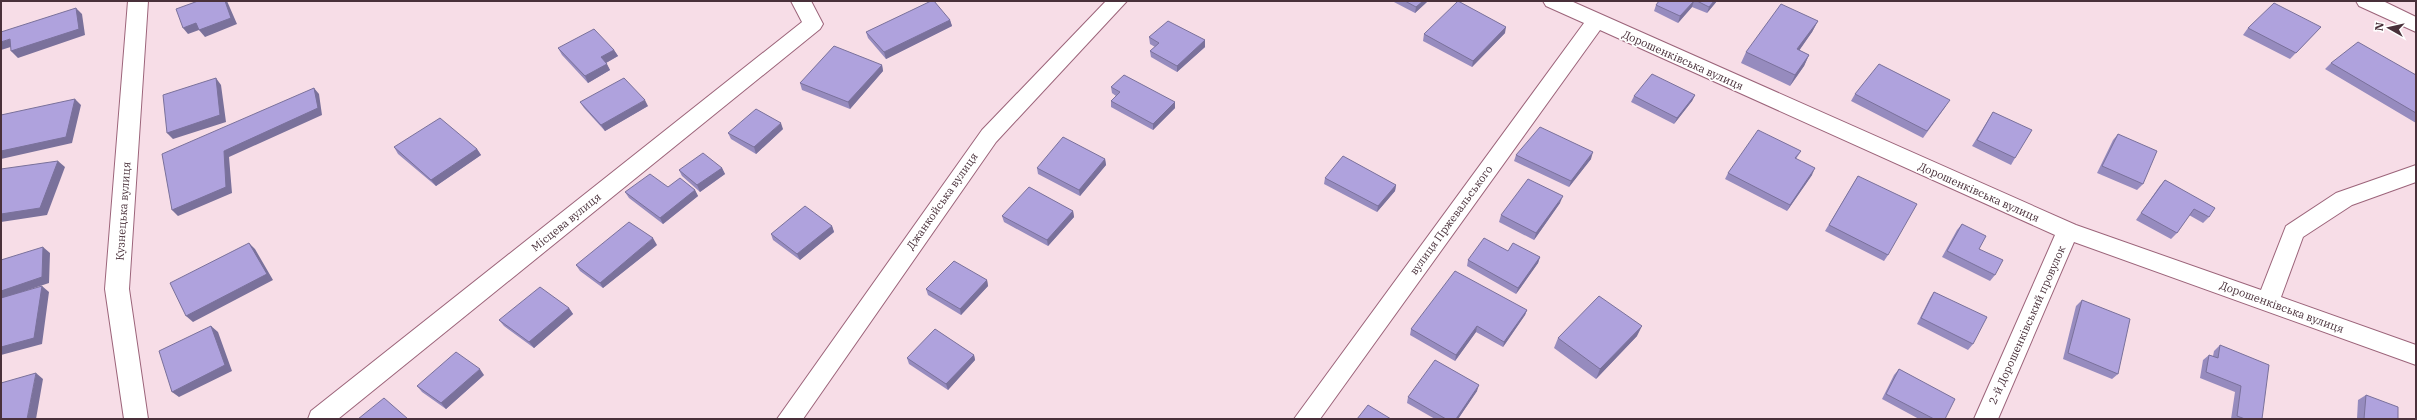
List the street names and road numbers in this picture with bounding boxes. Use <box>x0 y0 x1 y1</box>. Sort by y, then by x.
street label: Дорошенківська вулиця <box>1620 27 1746 93</box>
street label: Джанкойська вулиця <box>903 150 981 252</box>
street label: Дорошенківська вулиця <box>1916 159 2042 225</box>
street label: Кузнецька вулиця <box>113 161 133 261</box>
street label: вулиця Пржевальського <box>1406 162 1496 278</box>
street label: Місцева вулиця <box>528 190 604 254</box>
street label: 2-й Дорошенківський провулок <box>1986 243 2069 407</box>
street label: Дорошенківська вулиця <box>2218 278 2346 336</box>

